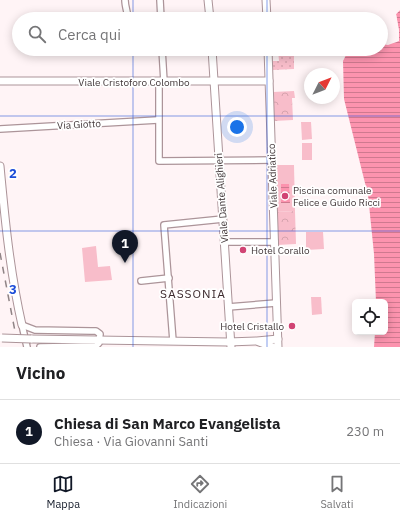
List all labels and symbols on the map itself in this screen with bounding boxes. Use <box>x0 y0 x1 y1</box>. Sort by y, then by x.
north arrow <box>304 68 340 104</box>
street label: Viale Cristoforo Colombo <box>78 76 190 89</box>
street label: Via Giotto <box>57 117 102 132</box>
your location <box>227 117 247 137</box>
street label: Viale Adriatico <box>265 143 280 209</box>
street label: Viale Dante Alighieri <box>212 152 231 243</box>
text: 2 <box>9 165 17 182</box>
place label: Piscina comunale Felice e Guido Ricci <box>293 184 380 209</box>
marker: Piscina comunale Felice e Guido Ricci <box>280 191 290 201</box>
pin: 1 <box>112 230 138 263</box>
place label: Hotel Corallo <box>251 244 310 257</box>
marker: Hotel Corallo <box>238 245 248 255</box>
text: 3 <box>9 281 17 298</box>
district label: SASSONIA <box>160 286 226 301</box>
place label: Hotel Cristallo <box>220 320 284 333</box>
marker: Hotel Cristallo <box>287 321 297 331</box>

